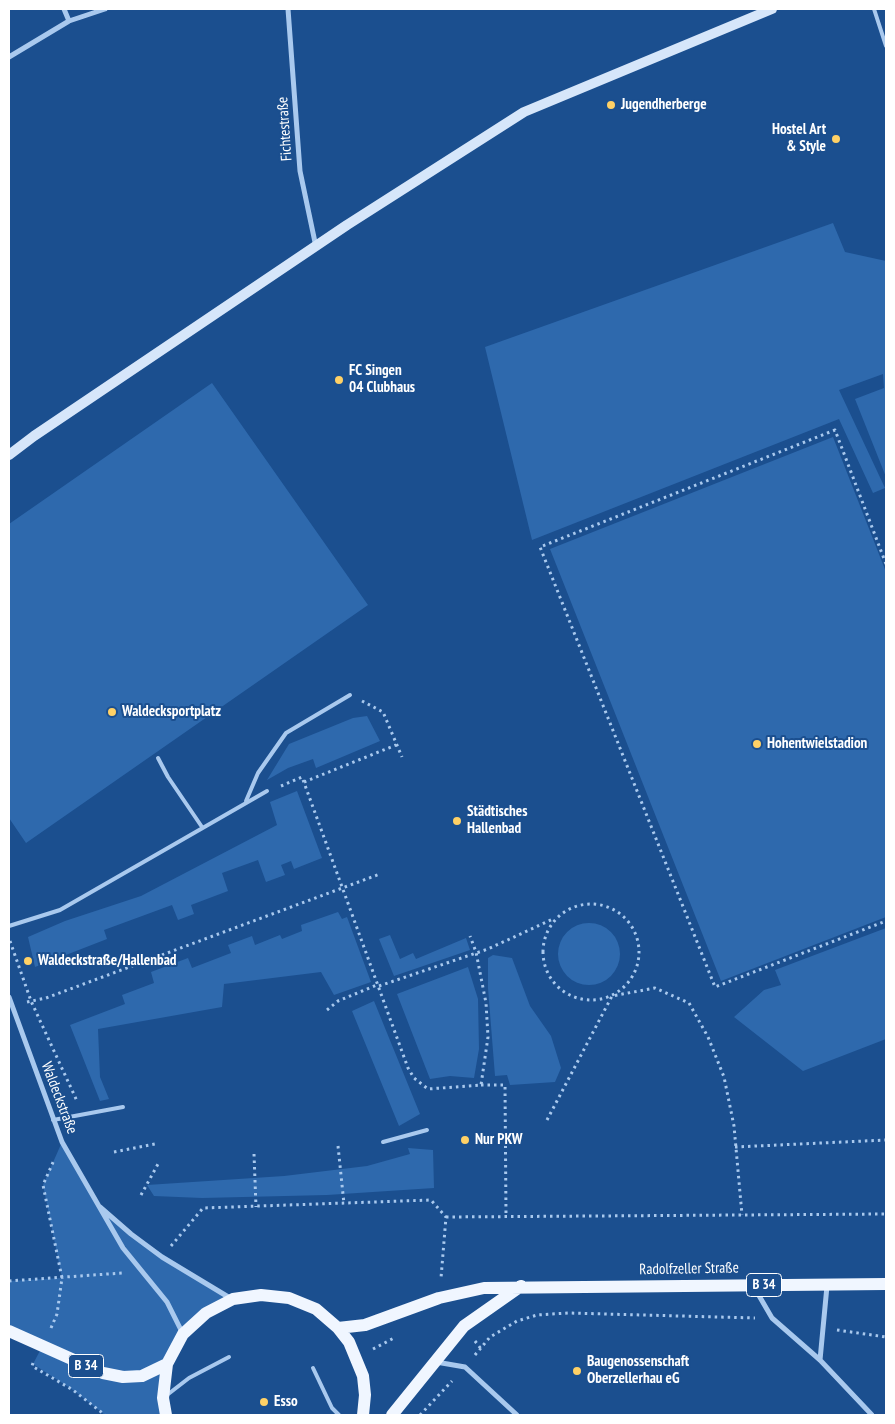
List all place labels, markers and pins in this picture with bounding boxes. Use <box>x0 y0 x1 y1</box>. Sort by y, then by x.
place label: Jugendherberge <box>621 96 707 114</box>
marker: Jugendherberge <box>605 99 617 111</box>
place label: Hostel Art & Style <box>772 121 826 156</box>
marker: Hostel Art & Style <box>830 133 842 145</box>
place label: FC Singen 04 Clubhaus <box>349 362 415 397</box>
marker: FC Singen 04 Clubhaus <box>333 374 345 386</box>
place label: Waldecksportplatz <box>122 703 221 721</box>
marker: Waldecksportplatz <box>106 706 118 718</box>
place label: Hohentwielstadion <box>767 735 867 753</box>
marker: Hohentwielstadion <box>751 738 763 750</box>
place label: Städtisches Hallenbad <box>467 803 527 838</box>
marker: Städtisches Hallenbad <box>451 815 463 827</box>
place label: Waldeckstraße/Hallenbad <box>38 952 177 970</box>
marker: Waldeckstraße/Hallenbad <box>22 955 34 967</box>
place label: Nur PKW <box>475 1131 523 1149</box>
marker: Nur PKW <box>459 1134 471 1146</box>
place label: Baugenossenschaft Oberzellerhau eG <box>587 1353 689 1388</box>
marker: Baugenossenschaft Oberzellerhau eG <box>571 1365 583 1377</box>
place label: Esso <box>274 1393 298 1411</box>
marker: Esso <box>258 1396 270 1408</box>

